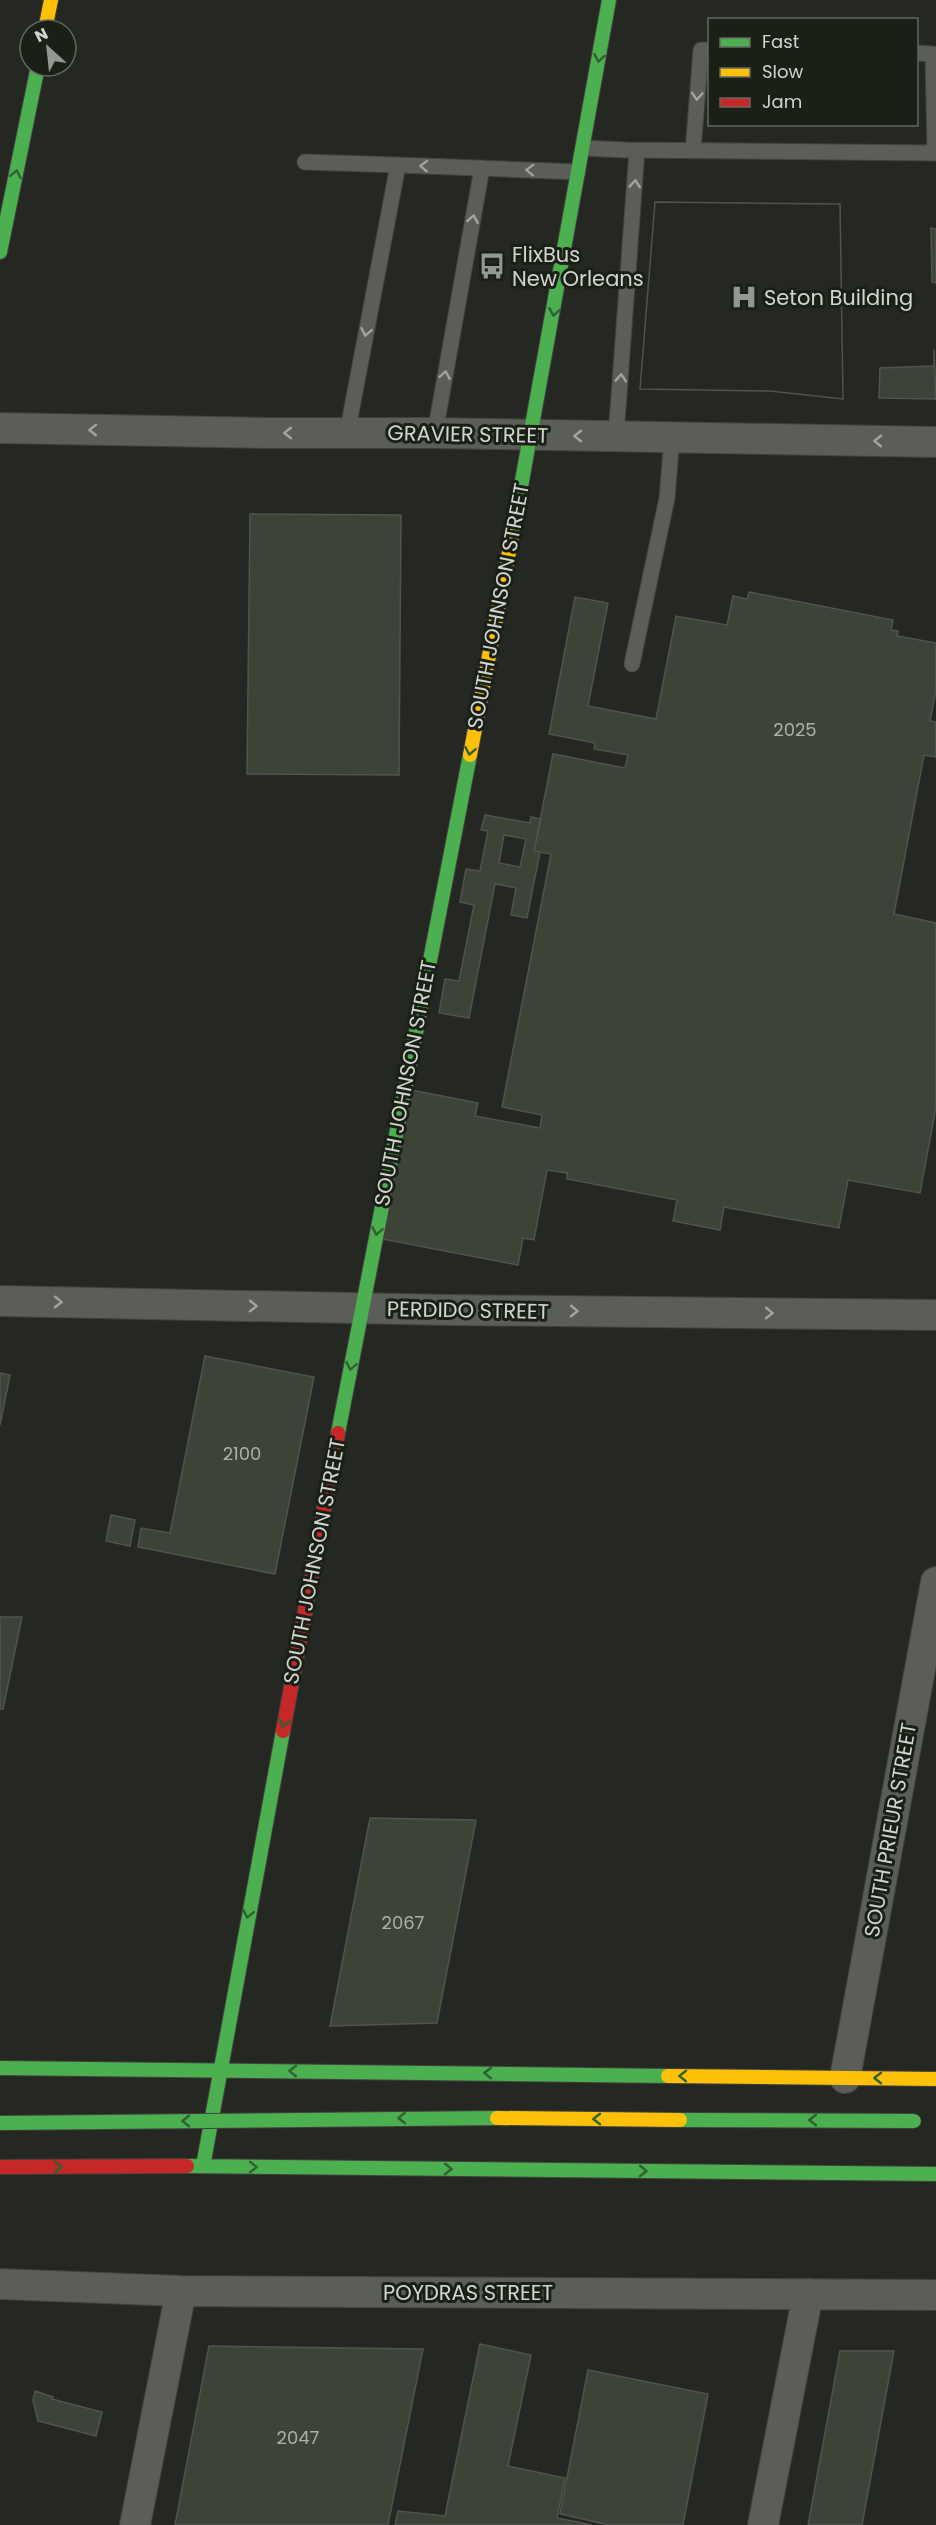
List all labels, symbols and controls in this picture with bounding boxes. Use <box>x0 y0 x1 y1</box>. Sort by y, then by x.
north arrow <box>18 18 78 78</box>
legend <box>708 18 918 126</box>
text: N <box>31 22 52 48</box>
text: Fast <box>762 29 799 54</box>
one-way arrow <box>593 52 606 62</box>
text: Slow <box>762 59 804 84</box>
text: Jam <box>762 89 802 114</box>
one-way arrow <box>691 91 704 100</box>
one-way arrow <box>419 159 428 172</box>
one-way arrow <box>526 164 535 176</box>
one-way arrow <box>9 169 22 179</box>
one-way arrow <box>628 179 641 188</box>
one-way arrow <box>466 215 479 225</box>
place label: FlixBus New Orleans <box>512 240 644 293</box>
bus stop icon: FlixBus New Orleans <box>477 251 507 281</box>
hospital icon: Seton Building <box>729 282 759 312</box>
place label: Seton Building <box>764 283 913 312</box>
one-way arrow <box>548 307 560 316</box>
one-way arrow <box>360 326 373 336</box>
one-way arrow <box>438 370 451 380</box>
one-way arrow <box>614 374 627 383</box>
street label: GRAVIER STREET <box>387 418 549 450</box>
one-way arrow <box>89 424 98 436</box>
one-way arrow <box>284 427 293 439</box>
one-way arrow <box>573 430 582 442</box>
one-way arrow <box>873 435 882 447</box>
street label: SOUTH JOHNSON STREET <box>460 481 536 731</box>
house number: 2025 <box>773 717 817 742</box>
one-way arrow <box>464 745 477 755</box>
street label: SOUTH JOHNSON STREET <box>367 958 443 1208</box>
one-way arrow <box>371 1225 384 1235</box>
street label: PERDIDO STREET <box>387 1294 549 1326</box>
one-way arrow <box>54 1296 63 1308</box>
one-way arrow <box>249 1300 258 1312</box>
one-way arrow <box>570 1305 579 1317</box>
one-way arrow <box>765 1307 774 1319</box>
one-way arrow <box>345 1360 358 1370</box>
street label: SOUTH JOHNSON STREET <box>276 1436 352 1686</box>
house number: 2100 <box>223 1441 261 1466</box>
one-way arrow <box>278 1717 291 1727</box>
street label: SOUTH PRIEUR STREET <box>857 1720 923 1940</box>
one-way arrow <box>242 1909 255 1919</box>
house number: 2067 <box>382 1910 425 1935</box>
one-way arrow <box>288 2065 297 2077</box>
one-way arrow <box>483 2067 492 2080</box>
one-way arrow <box>678 2070 687 2082</box>
one-way arrow <box>873 2072 882 2084</box>
one-way arrow <box>398 2112 407 2124</box>
one-way arrow <box>593 2113 602 2125</box>
one-way arrow <box>182 2114 191 2127</box>
one-way arrow <box>809 2114 818 2126</box>
one-way arrow <box>54 2161 63 2173</box>
one-way arrow <box>249 2161 258 2173</box>
one-way arrow <box>444 2163 453 2175</box>
one-way arrow <box>639 2165 648 2177</box>
street label: POYDRAS STREET <box>383 2278 553 2307</box>
house number: 2047 <box>277 2425 320 2450</box>

